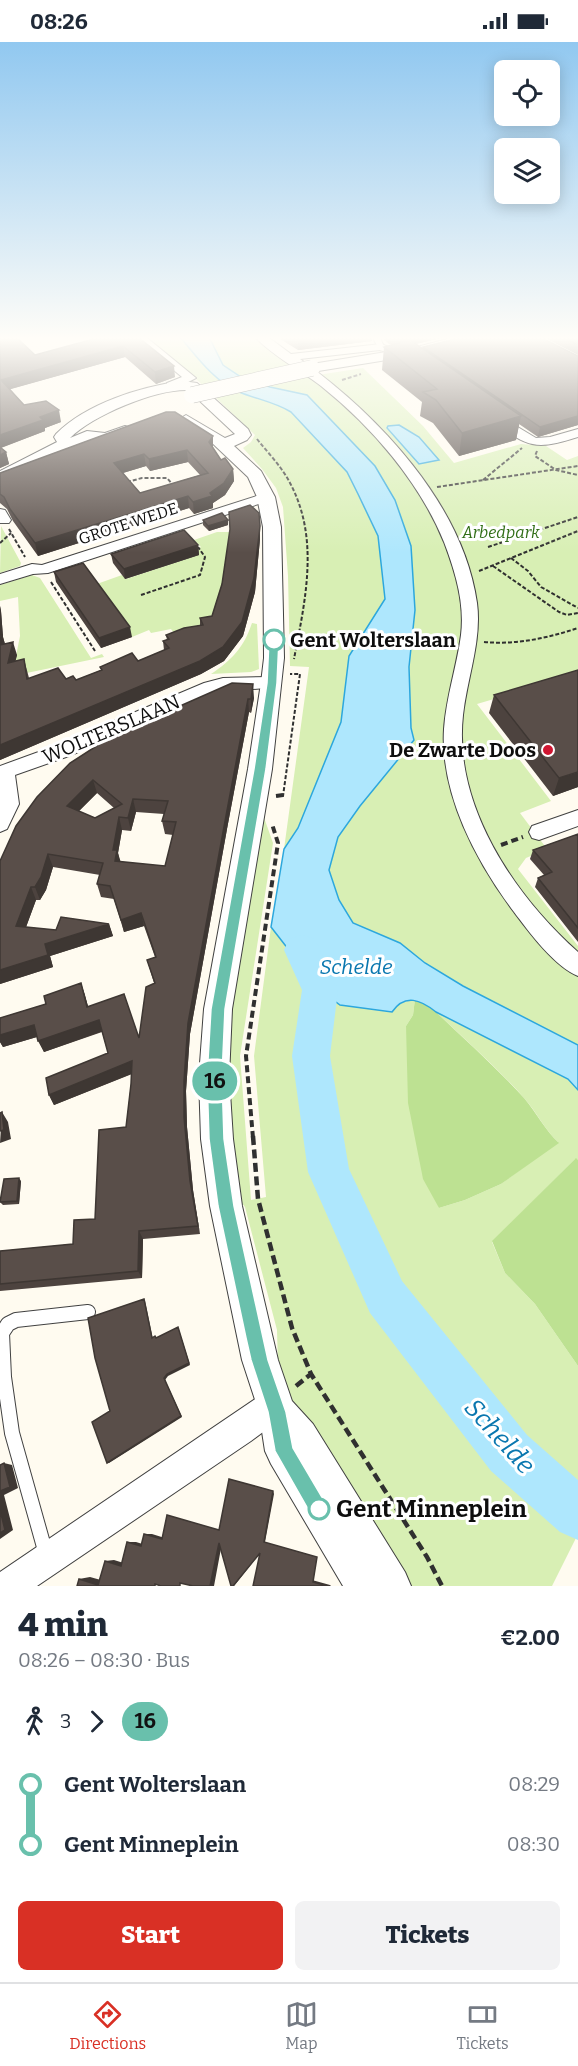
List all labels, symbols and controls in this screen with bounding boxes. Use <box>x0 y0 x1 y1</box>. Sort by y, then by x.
text: 08:26 <box>30 8 88 35</box>
map controls <box>494 60 560 204</box>
button: locate <box>494 60 560 126</box>
button: layers <box>494 138 560 204</box>
street label: GROTE WEDE <box>76 499 180 548</box>
park label: Arbedpark <box>461 523 540 542</box>
place label: Gent Wolterslaan <box>290 628 456 652</box>
marker: Gent Wolterslaan <box>263 629 285 651</box>
street label: WOLTERSLAAN <box>39 689 184 769</box>
place label: De Zwarte Doos <box>389 738 536 762</box>
marker: De Zwarte Doos <box>541 743 555 757</box>
water label: Schelde <box>319 954 393 980</box>
line badge: 16 <box>188 1062 242 1100</box>
text: 16 <box>204 1068 226 1094</box>
water label: Schelde <box>458 1392 541 1480</box>
place label: Gent Minneplein <box>336 1495 527 1523</box>
marker: Gent Minneplein <box>308 1498 330 1520</box>
text: 4 min <box>18 1605 108 1645</box>
text: €2.00 <box>500 1624 560 1651</box>
text: 08:26 – 08:30 · Bus <box>18 1648 190 1672</box>
icon: walk <box>18 1705 51 1738</box>
icon: forward <box>80 1705 113 1738</box>
text: 16 <box>134 1708 156 1734</box>
text: 3 <box>60 1709 71 1733</box>
text: Gent Wolterslaan <box>64 1771 246 1798</box>
text: 08:29 <box>508 1772 560 1796</box>
text: Gent Minneplein <box>64 1831 239 1858</box>
text: 08:30 <box>507 1832 560 1856</box>
button: Start <box>18 1901 283 1970</box>
button: Tickets <box>295 1901 560 1970</box>
tab: Directions <box>69 1998 146 2053</box>
tab: Map <box>285 1998 318 2053</box>
tab: Tickets <box>456 1998 509 2053</box>

